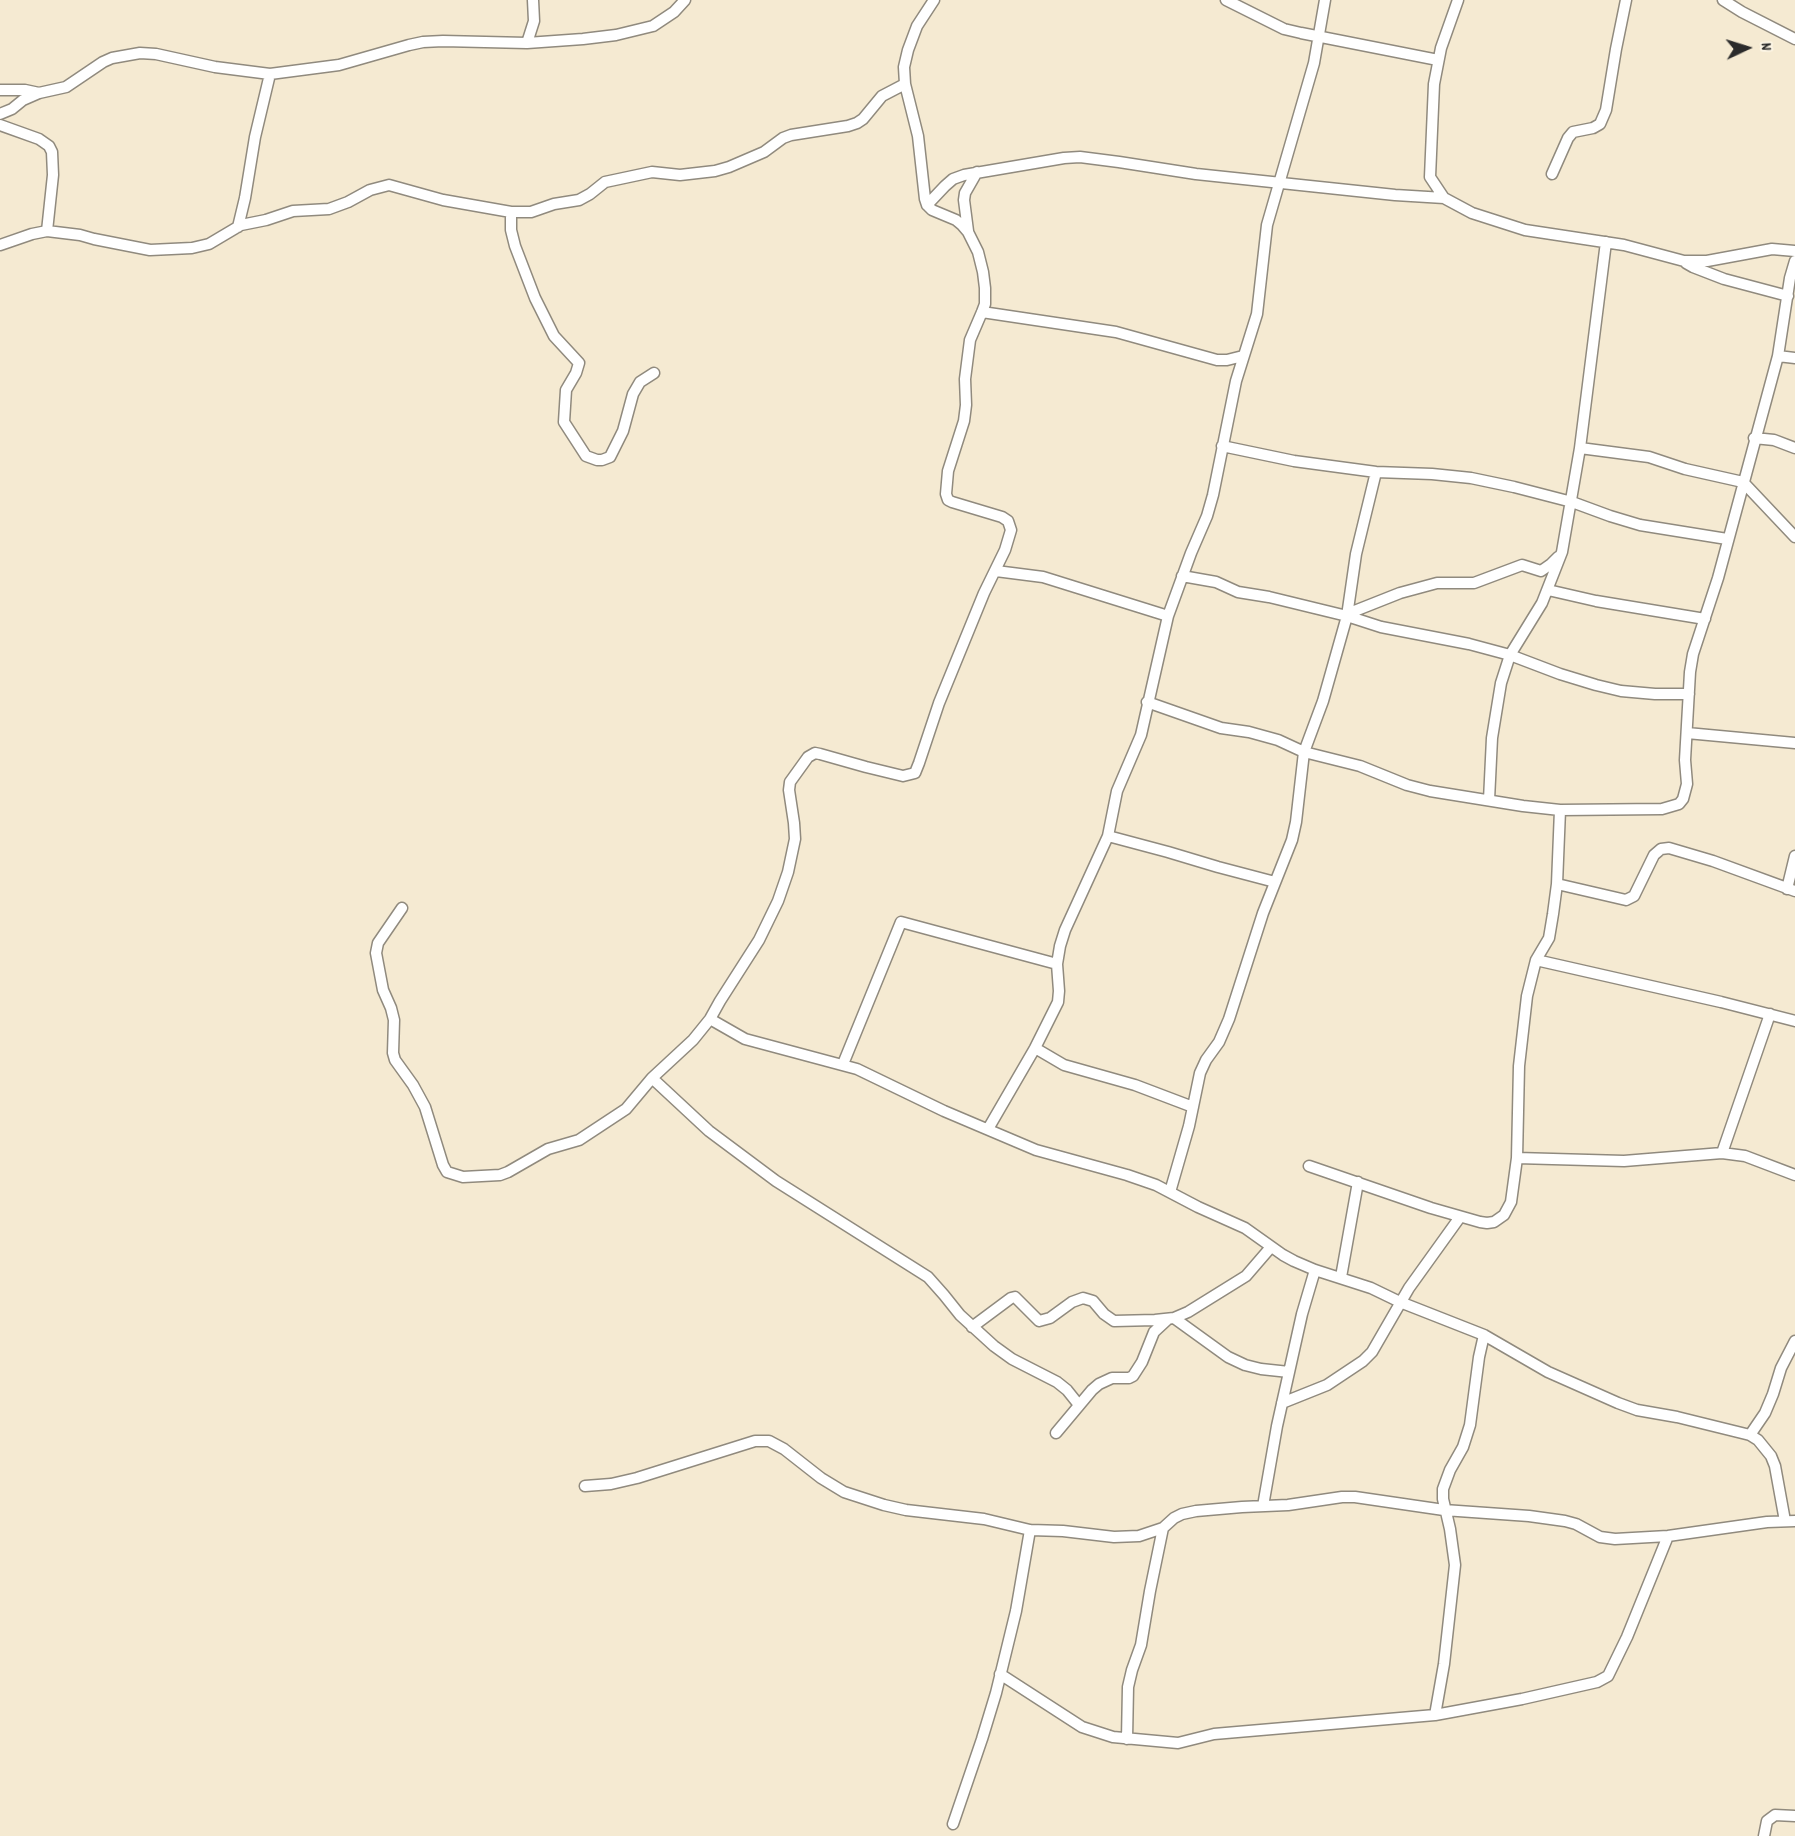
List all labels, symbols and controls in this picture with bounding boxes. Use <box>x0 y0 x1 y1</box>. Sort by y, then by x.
north arrow <box>1717 18 1777 78</box>
text: N <box>1754 42 1777 51</box>

